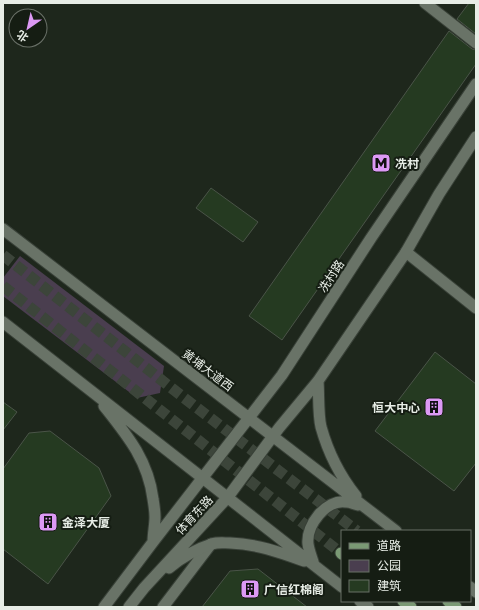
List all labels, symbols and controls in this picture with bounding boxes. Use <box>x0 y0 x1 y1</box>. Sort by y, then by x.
north arrow <box>8 8 48 48</box>
text: 北 <box>13 27 31 46</box>
metro station icon: 冼村 <box>370 152 392 174</box>
place label: 冼村 <box>395 155 419 172</box>
street label: 冼村路 <box>314 256 348 296</box>
street label: 黄埔大道西 <box>179 345 237 395</box>
building icon: 恒大中心 <box>423 396 445 418</box>
place label: 恒大中心 <box>372 399 420 416</box>
street label: 体育东路 <box>171 492 217 538</box>
building icon: 金泽大厦 <box>37 511 59 533</box>
place label: 金泽大厦 <box>62 514 110 531</box>
legend <box>341 530 471 602</box>
text: 道路 <box>377 537 401 554</box>
text: 公园 <box>377 557 401 574</box>
text: 建筑 <box>377 577 401 594</box>
building icon: 广信红棉阁 <box>239 578 261 600</box>
place label: 广信红棉阁 <box>264 581 324 598</box>

